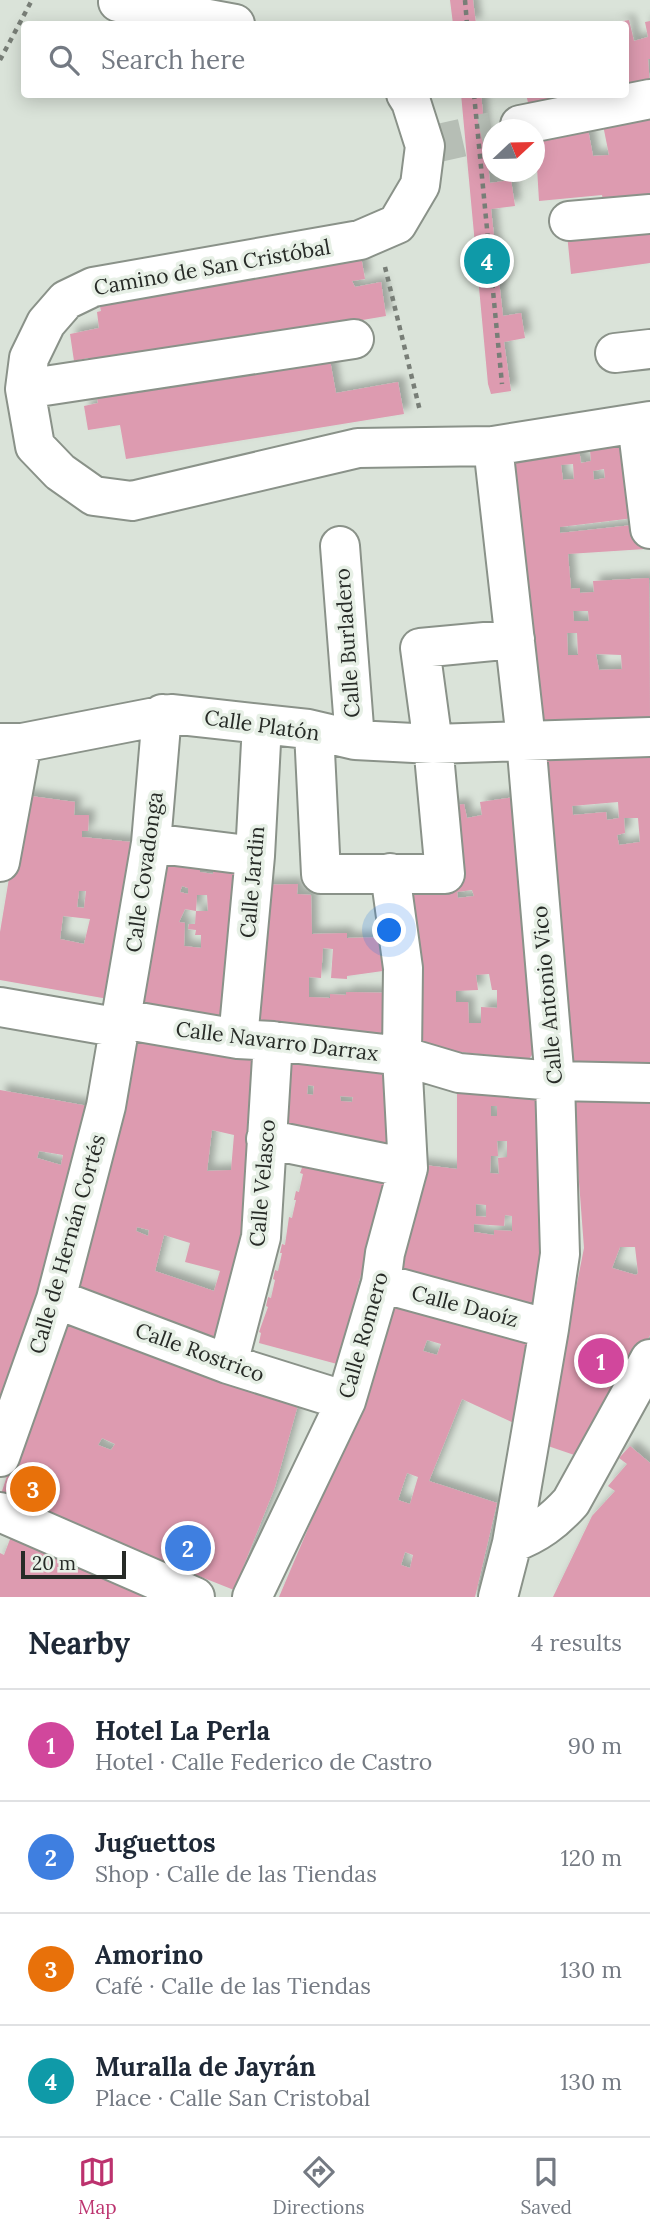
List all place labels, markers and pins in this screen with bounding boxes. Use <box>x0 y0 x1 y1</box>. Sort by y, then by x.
pin: 4 <box>464 235 510 287</box>
pin: 1 <box>578 1335 624 1387</box>
pin: 3 <box>10 1463 56 1515</box>
pin: 2 <box>165 1522 211 1574</box>

